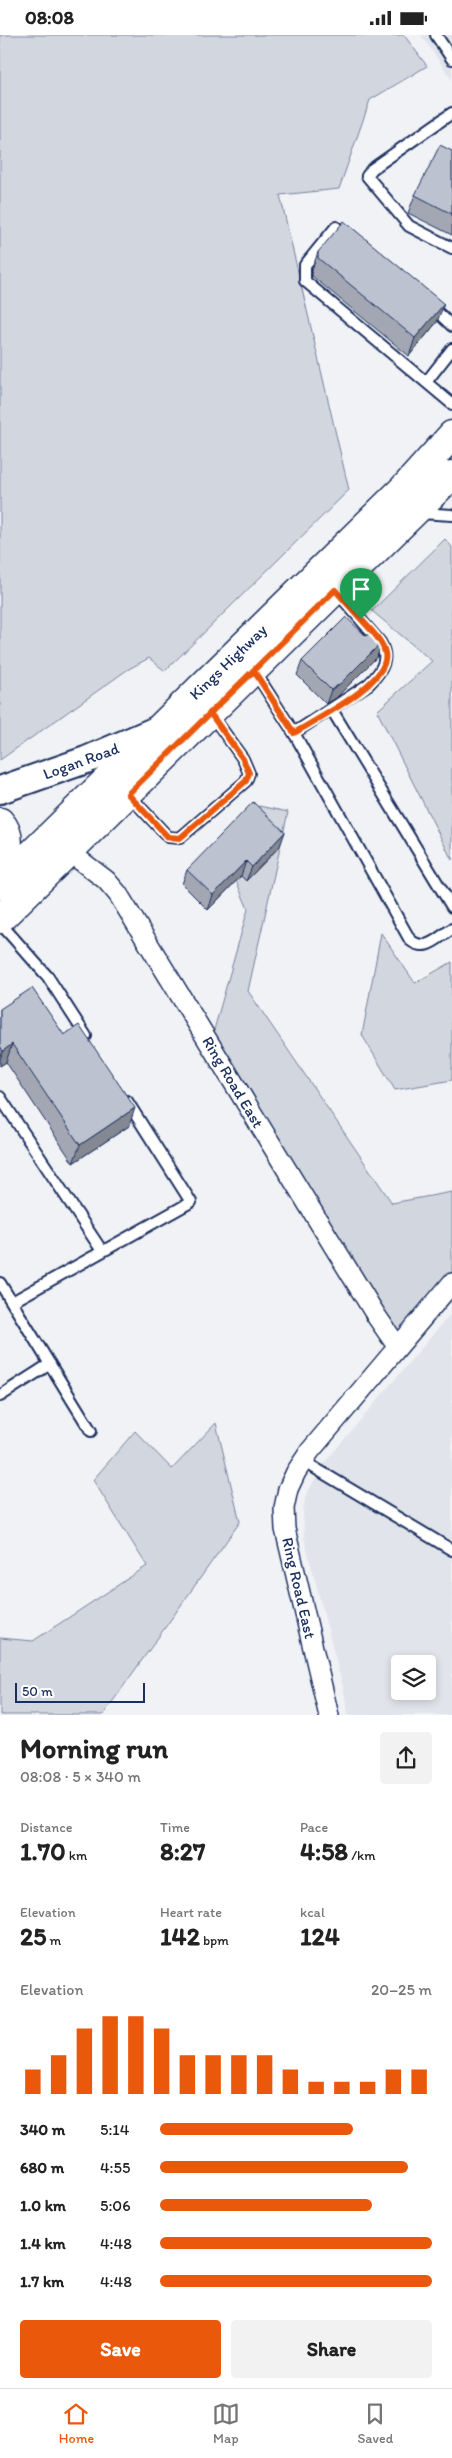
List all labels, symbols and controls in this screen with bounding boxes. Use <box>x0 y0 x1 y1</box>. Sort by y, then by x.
text: 08:08 <box>25 6 74 29</box>
pin <box>340 568 382 619</box>
icon: arrive <box>347 575 375 603</box>
street label: Kings Highway <box>185 620 271 704</box>
street label: Logan Road <box>40 738 122 784</box>
street label: Ring Road East <box>198 1033 268 1131</box>
street label: Ring Road East <box>278 1535 320 1641</box>
map controls <box>391 1655 436 1700</box>
button: layers <box>391 1655 436 1700</box>
scale bar <box>15 1681 145 1704</box>
text: 50 m <box>22 1683 53 1700</box>
text: Morning run <box>20 1731 168 1765</box>
button: share <box>380 1732 432 1784</box>
text: 08:08 · 5 × 340 m <box>20 1767 141 1786</box>
text: Distance <box>20 1819 72 1836</box>
text: Time <box>160 1819 190 1836</box>
text: Pace <box>300 1819 328 1836</box>
text: 1.70 <box>20 1836 66 1866</box>
text: 8:27 <box>160 1836 205 1866</box>
text: 4:58 <box>300 1836 348 1866</box>
text: km <box>66 1847 87 1864</box>
text: /km <box>348 1847 376 1864</box>
text: Elevation <box>20 1904 76 1921</box>
text: Heart rate <box>160 1904 222 1921</box>
text: kcal <box>300 1904 325 1921</box>
text: 25 <box>20 1921 46 1951</box>
text: 142 <box>160 1921 200 1951</box>
text: 124 <box>300 1921 340 1951</box>
text: m <box>46 1932 61 1949</box>
text: bpm <box>200 1932 229 1949</box>
text: Elevation <box>20 1980 84 1999</box>
text: 20–25 m <box>371 1980 432 1999</box>
text: 340 m <box>20 2120 65 2139</box>
text: 5:14 <box>100 2120 129 2139</box>
text: 680 m <box>20 2158 64 2177</box>
text: 4:55 <box>100 2158 130 2177</box>
text: 1.0 km <box>20 2196 66 2215</box>
text: 5:06 <box>100 2196 131 2215</box>
text: 1.4 km <box>20 2234 66 2253</box>
text: 4:48 <box>100 2234 132 2253</box>
text: 1.7 km <box>20 2272 64 2291</box>
text: 4:48 <box>100 2272 132 2291</box>
button: Save <box>20 2320 221 2378</box>
button: Share <box>231 2320 432 2378</box>
tab: Home <box>59 2400 94 2447</box>
tab: Map <box>212 2400 240 2447</box>
tab: Saved <box>357 2400 393 2447</box>

